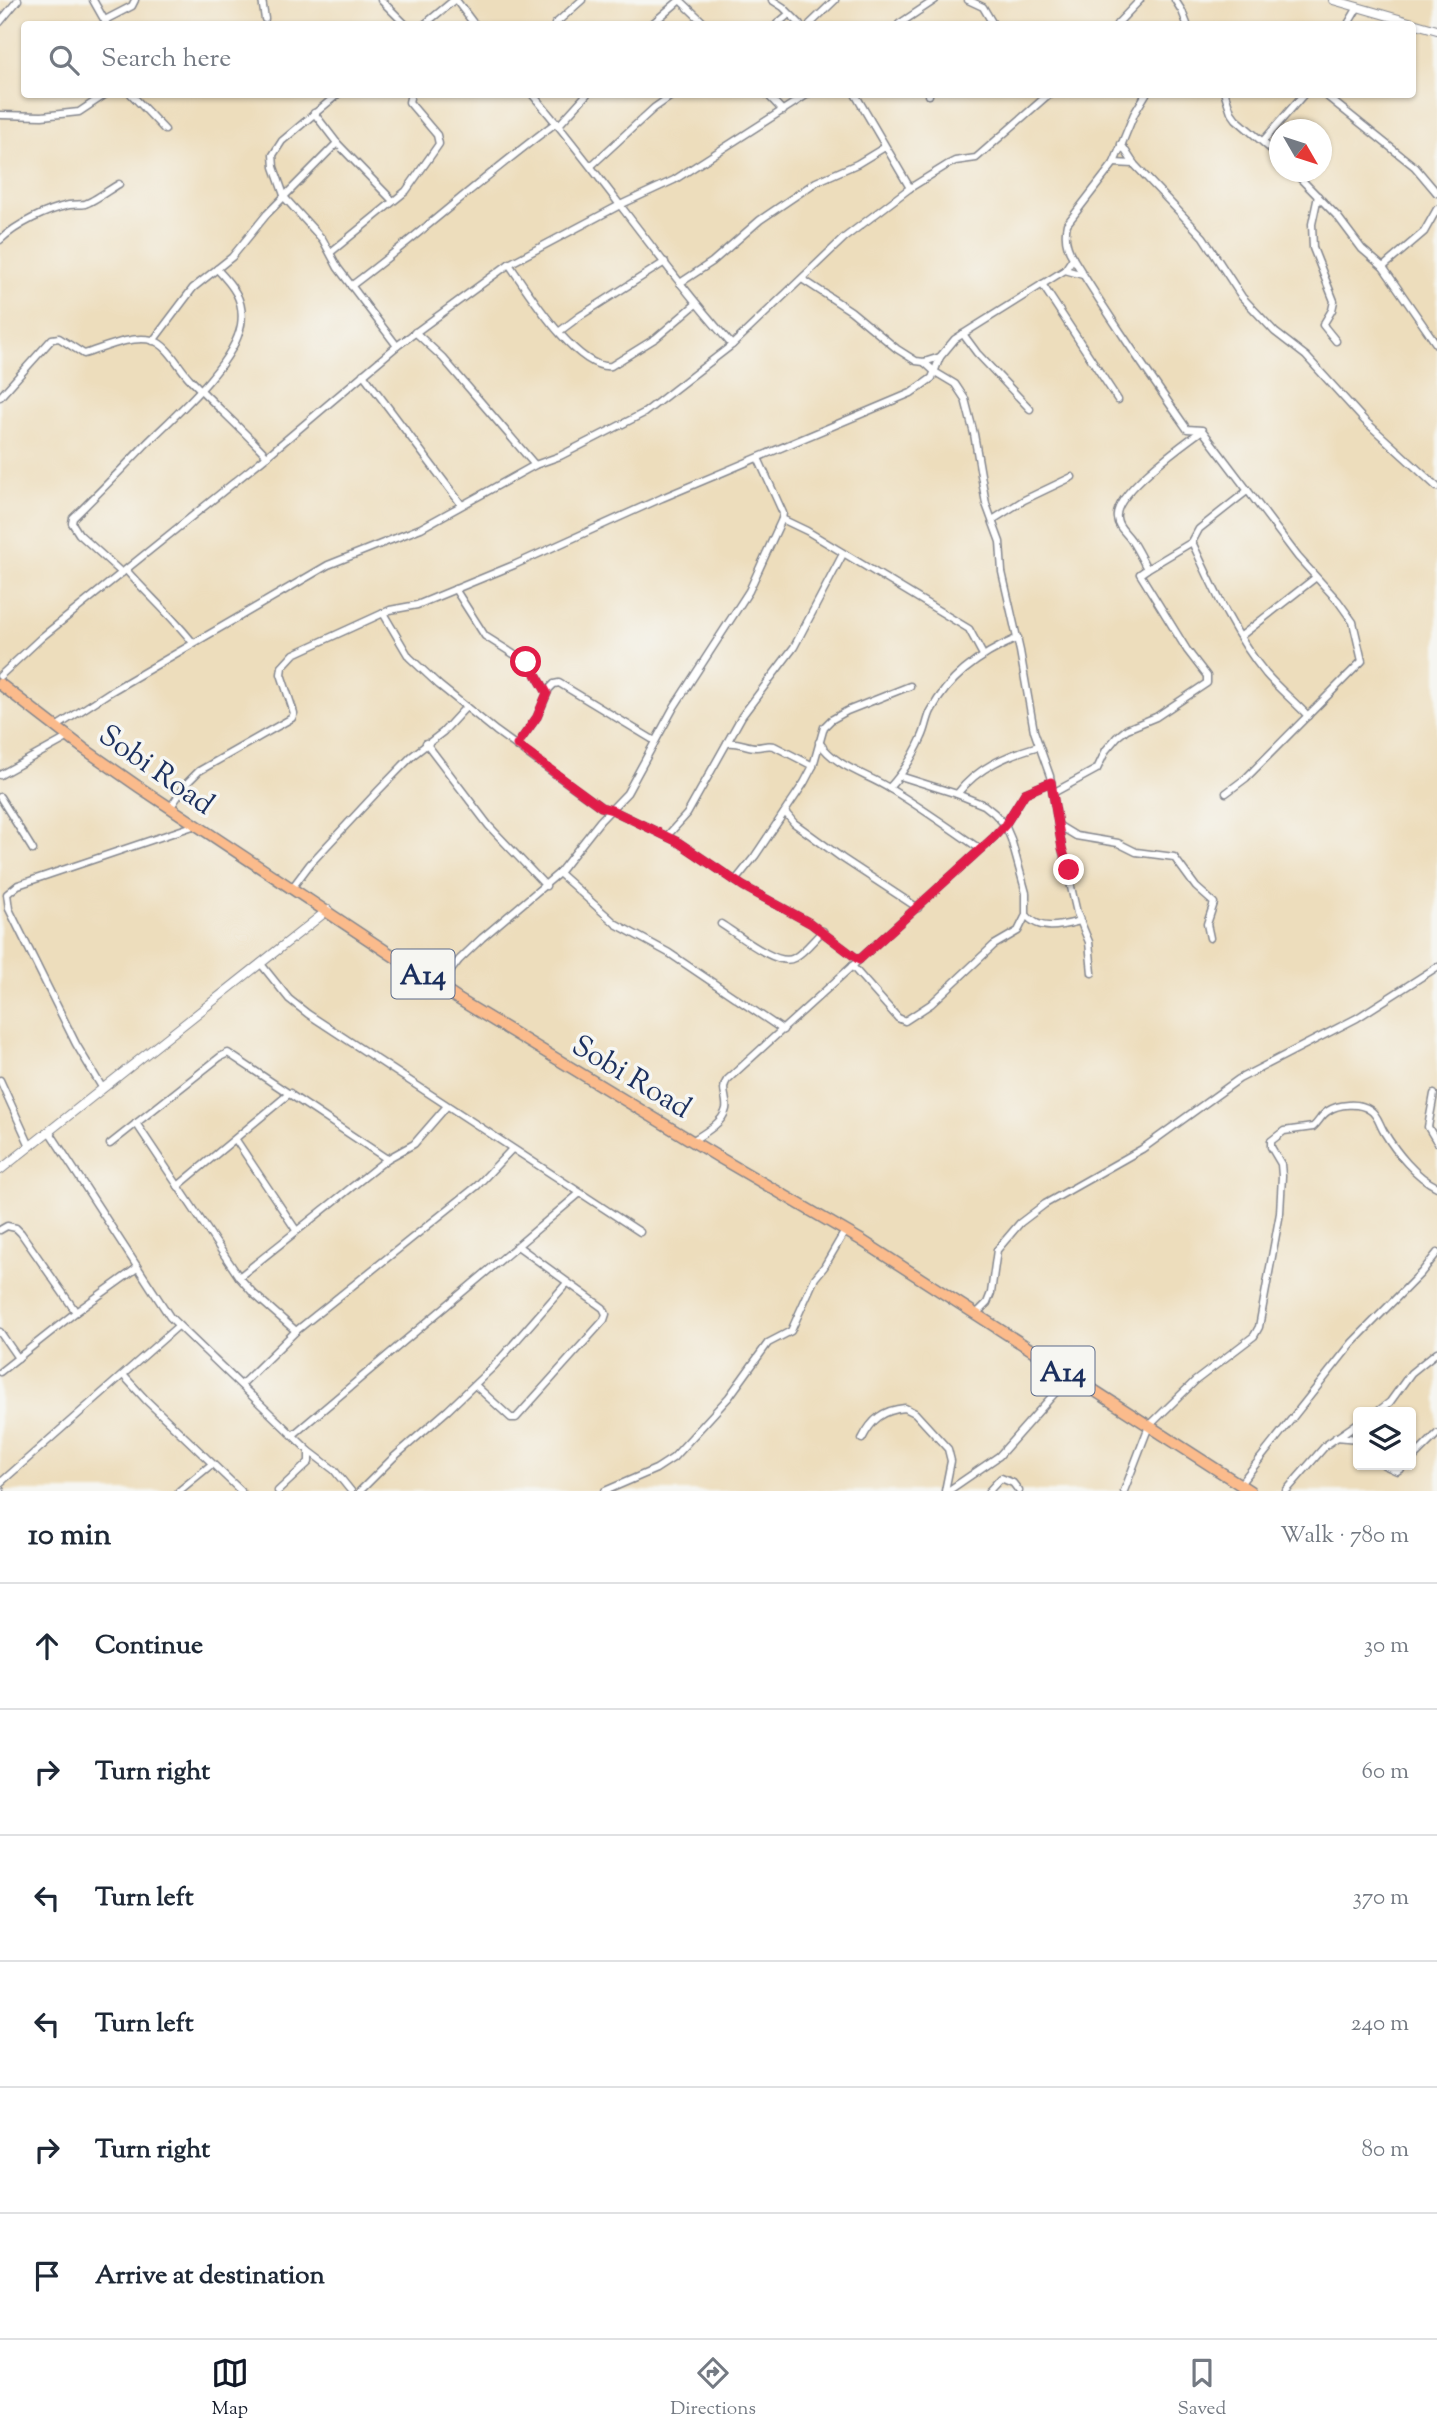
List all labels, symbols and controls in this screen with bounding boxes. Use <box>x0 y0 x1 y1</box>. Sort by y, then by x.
search box <box>21 21 1416 98</box>
icon: search <box>45 41 83 79</box>
text: Search here <box>101 41 231 78</box>
north arrow <box>1269 119 1332 182</box>
route start <box>510 646 541 677</box>
street label: Sobi Road <box>89 715 222 827</box>
route end <box>1053 854 1084 885</box>
road number: A14 <box>392 950 454 998</box>
street label: Sobi Road <box>563 1026 699 1131</box>
road number: A14 <box>1032 1346 1094 1396</box>
map controls <box>1353 1407 1416 1470</box>
button: layers <box>1353 1407 1416 1470</box>
text: 10 min <box>28 1515 111 1558</box>
text: Walk · 780 m <box>1280 1520 1409 1553</box>
icon: ahead <box>28 1627 66 1665</box>
text: Continue <box>95 1628 203 1665</box>
text: 30 m <box>1364 1630 1409 1663</box>
icon: right <box>28 1753 66 1791</box>
text: Turn right <box>95 1754 210 1791</box>
text: 60 m <box>1361 1756 1409 1789</box>
icon: left <box>28 1879 66 1917</box>
text: Turn left <box>95 1880 194 1917</box>
text: 370 m <box>1353 1882 1409 1915</box>
icon: left <box>28 2005 66 2043</box>
text: Turn left <box>95 2006 194 2043</box>
text: 240 m <box>1351 2008 1409 2041</box>
icon: right <box>28 2131 66 2169</box>
text: Turn right <box>95 2132 210 2169</box>
text: 80 m <box>1361 2134 1409 2167</box>
icon: arrive <box>28 2257 66 2295</box>
text: Arrive at destination <box>95 2258 325 2295</box>
tab: Map <box>211 2354 249 2423</box>
tab: Directions <box>670 2354 756 2423</box>
tab: Saved <box>1177 2354 1226 2423</box>

